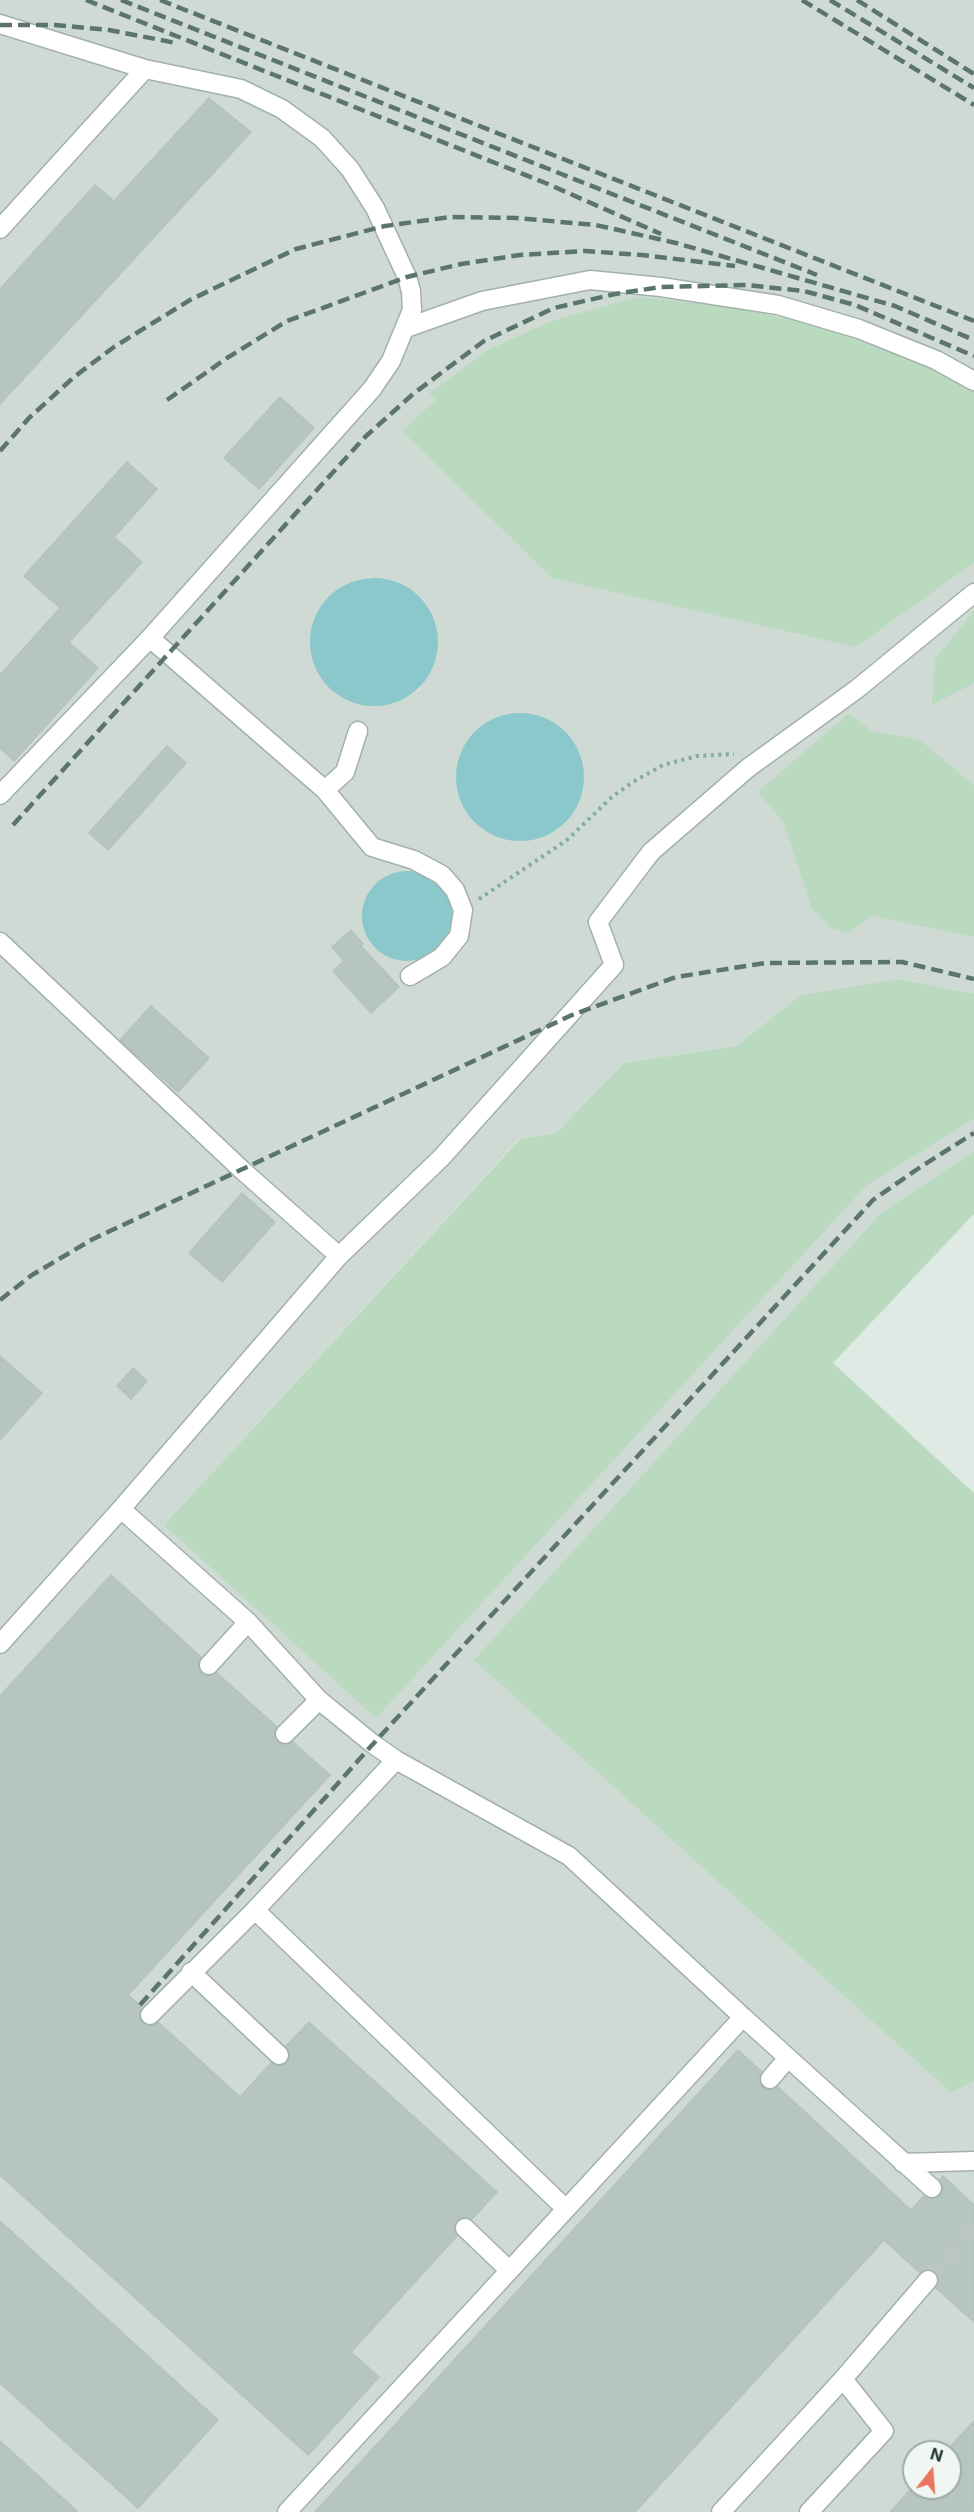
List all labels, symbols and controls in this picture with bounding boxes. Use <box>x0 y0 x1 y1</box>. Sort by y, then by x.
north arrow <box>902 2440 962 2500</box>
text: N <box>928 2443 945 2466</box>

